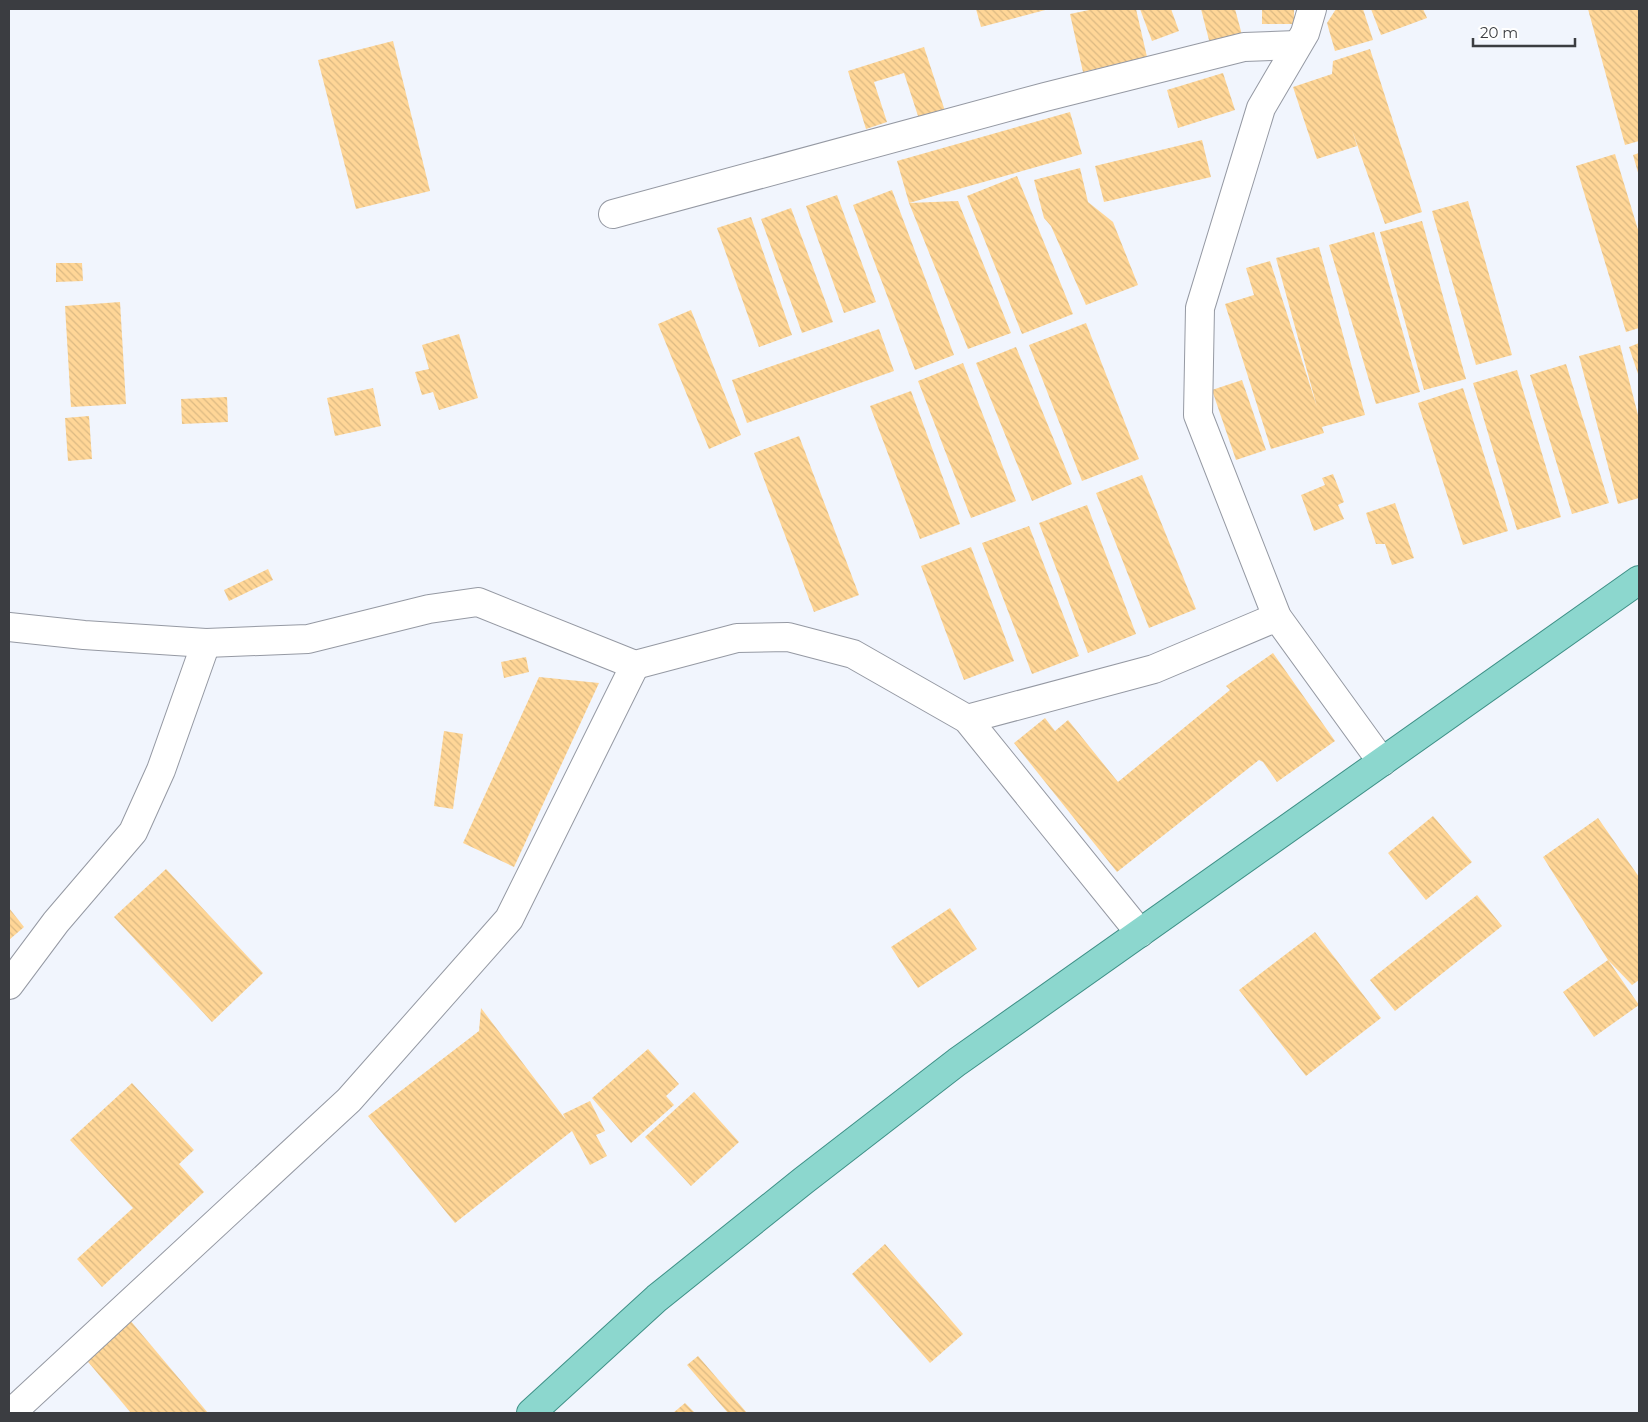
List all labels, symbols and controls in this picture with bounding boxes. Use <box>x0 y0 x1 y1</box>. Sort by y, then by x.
scale bar <box>1473 15 1576 47</box>
text: 20 m <box>1480 23 1518 42</box>

